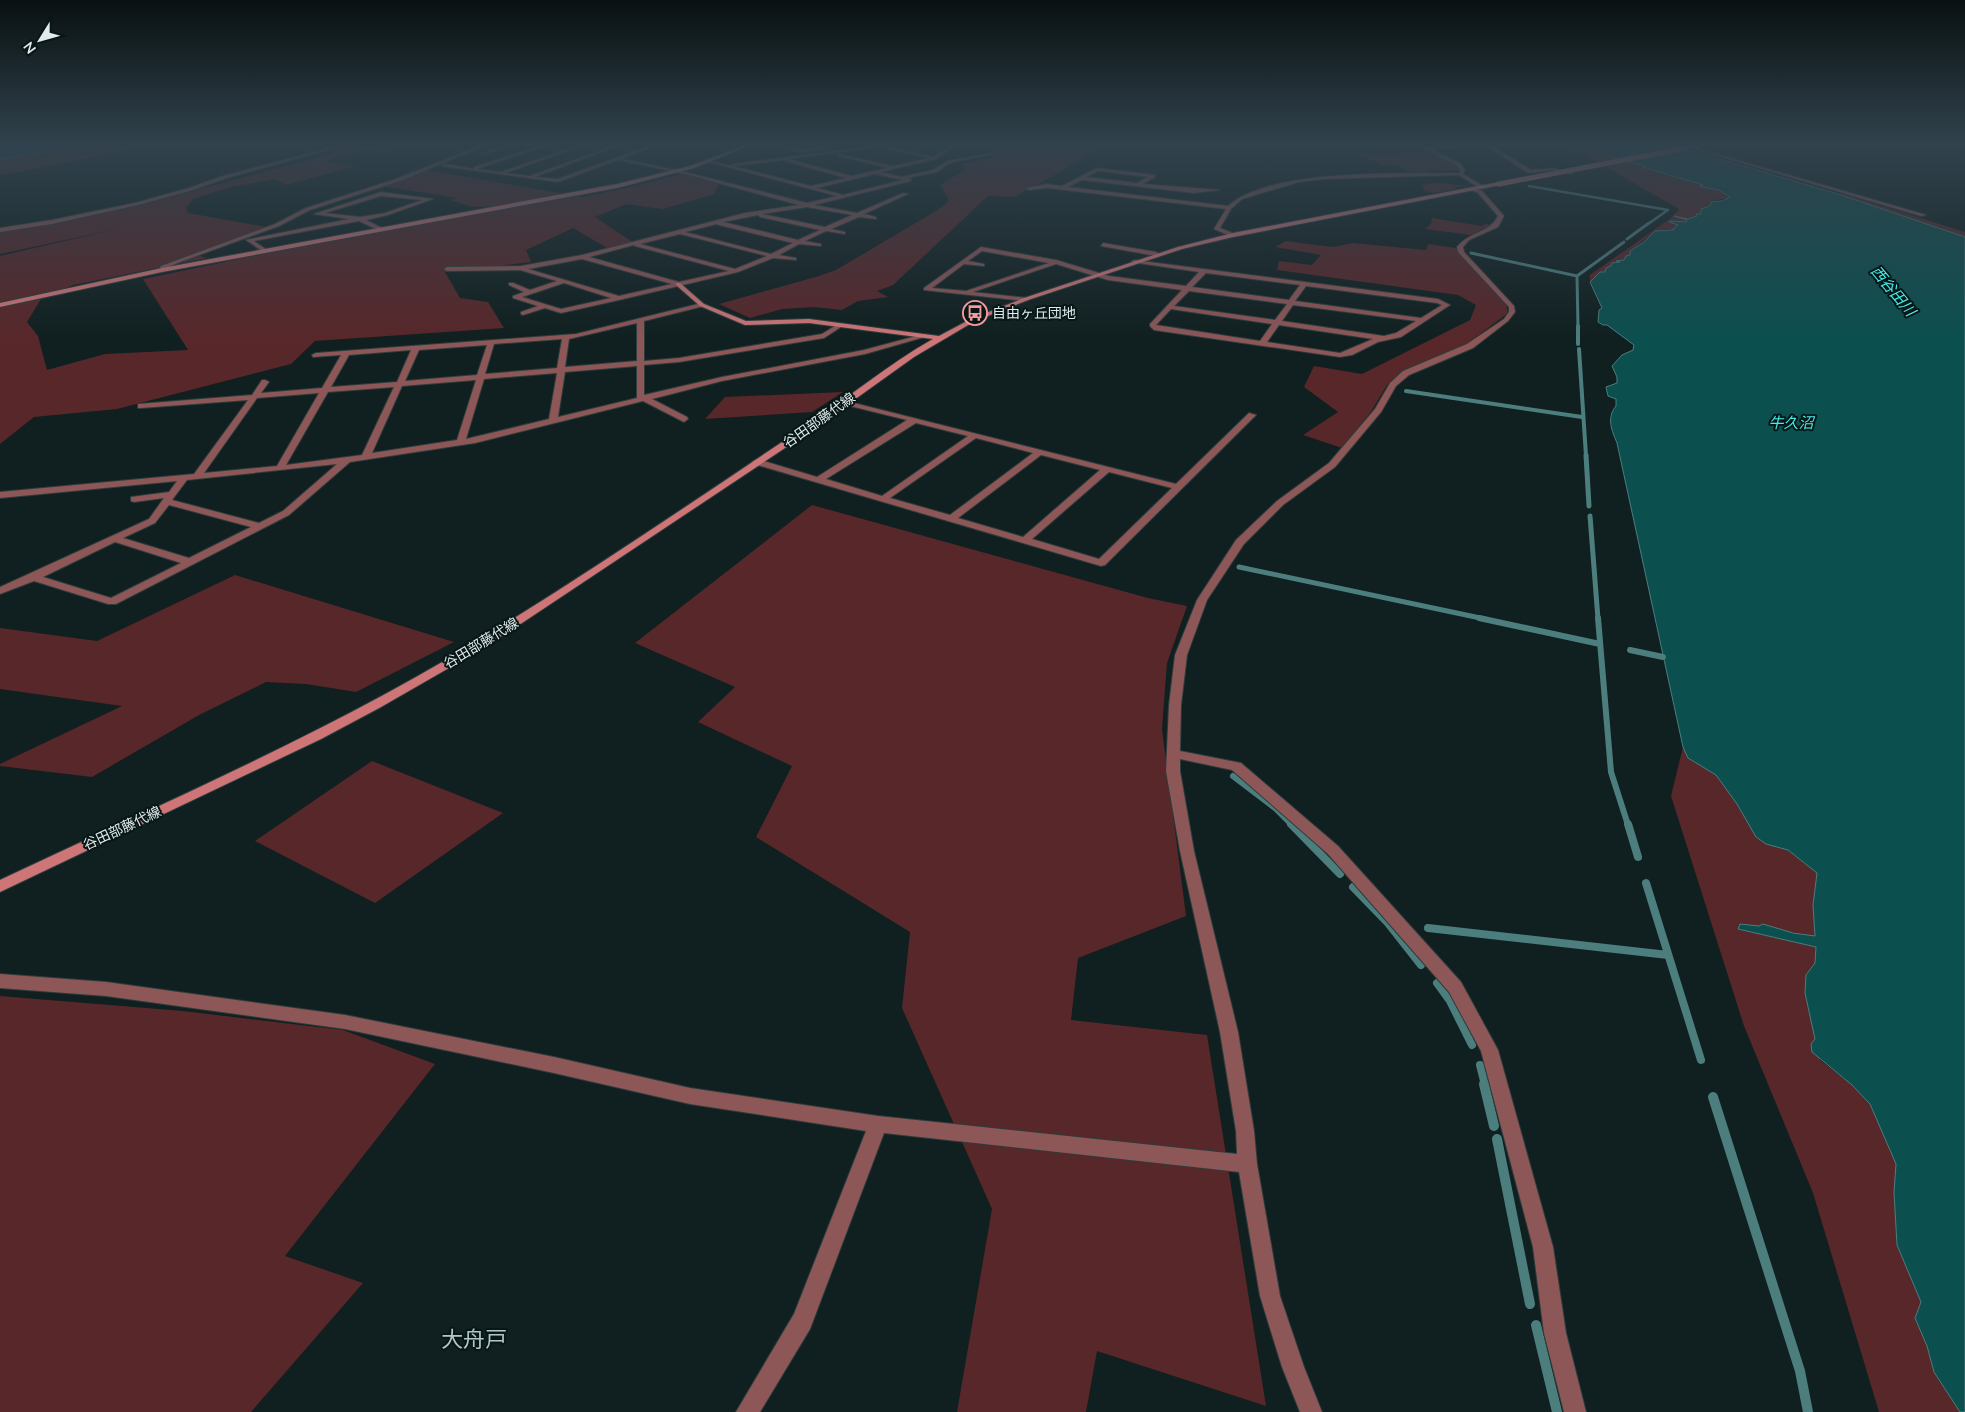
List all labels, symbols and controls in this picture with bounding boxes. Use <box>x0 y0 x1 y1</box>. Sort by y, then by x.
north arrow <box>15 15 65 65</box>
text: N <box>19 38 41 57</box>
water label: 西谷田川 <box>1866 262 1921 322</box>
bus stop icon: 自由ヶ丘団地 <box>962 300 988 326</box>
place label: 自由ヶ丘団地 <box>992 304 1076 323</box>
street label: 谷田部藤代線 <box>779 389 859 452</box>
water label: 牛久沼 <box>1768 413 1815 433</box>
street label: 谷田部藤代線 <box>440 614 522 673</box>
street label: 谷田部藤代線 <box>80 802 164 855</box>
district label: 大舟戸 <box>441 1325 507 1355</box>

